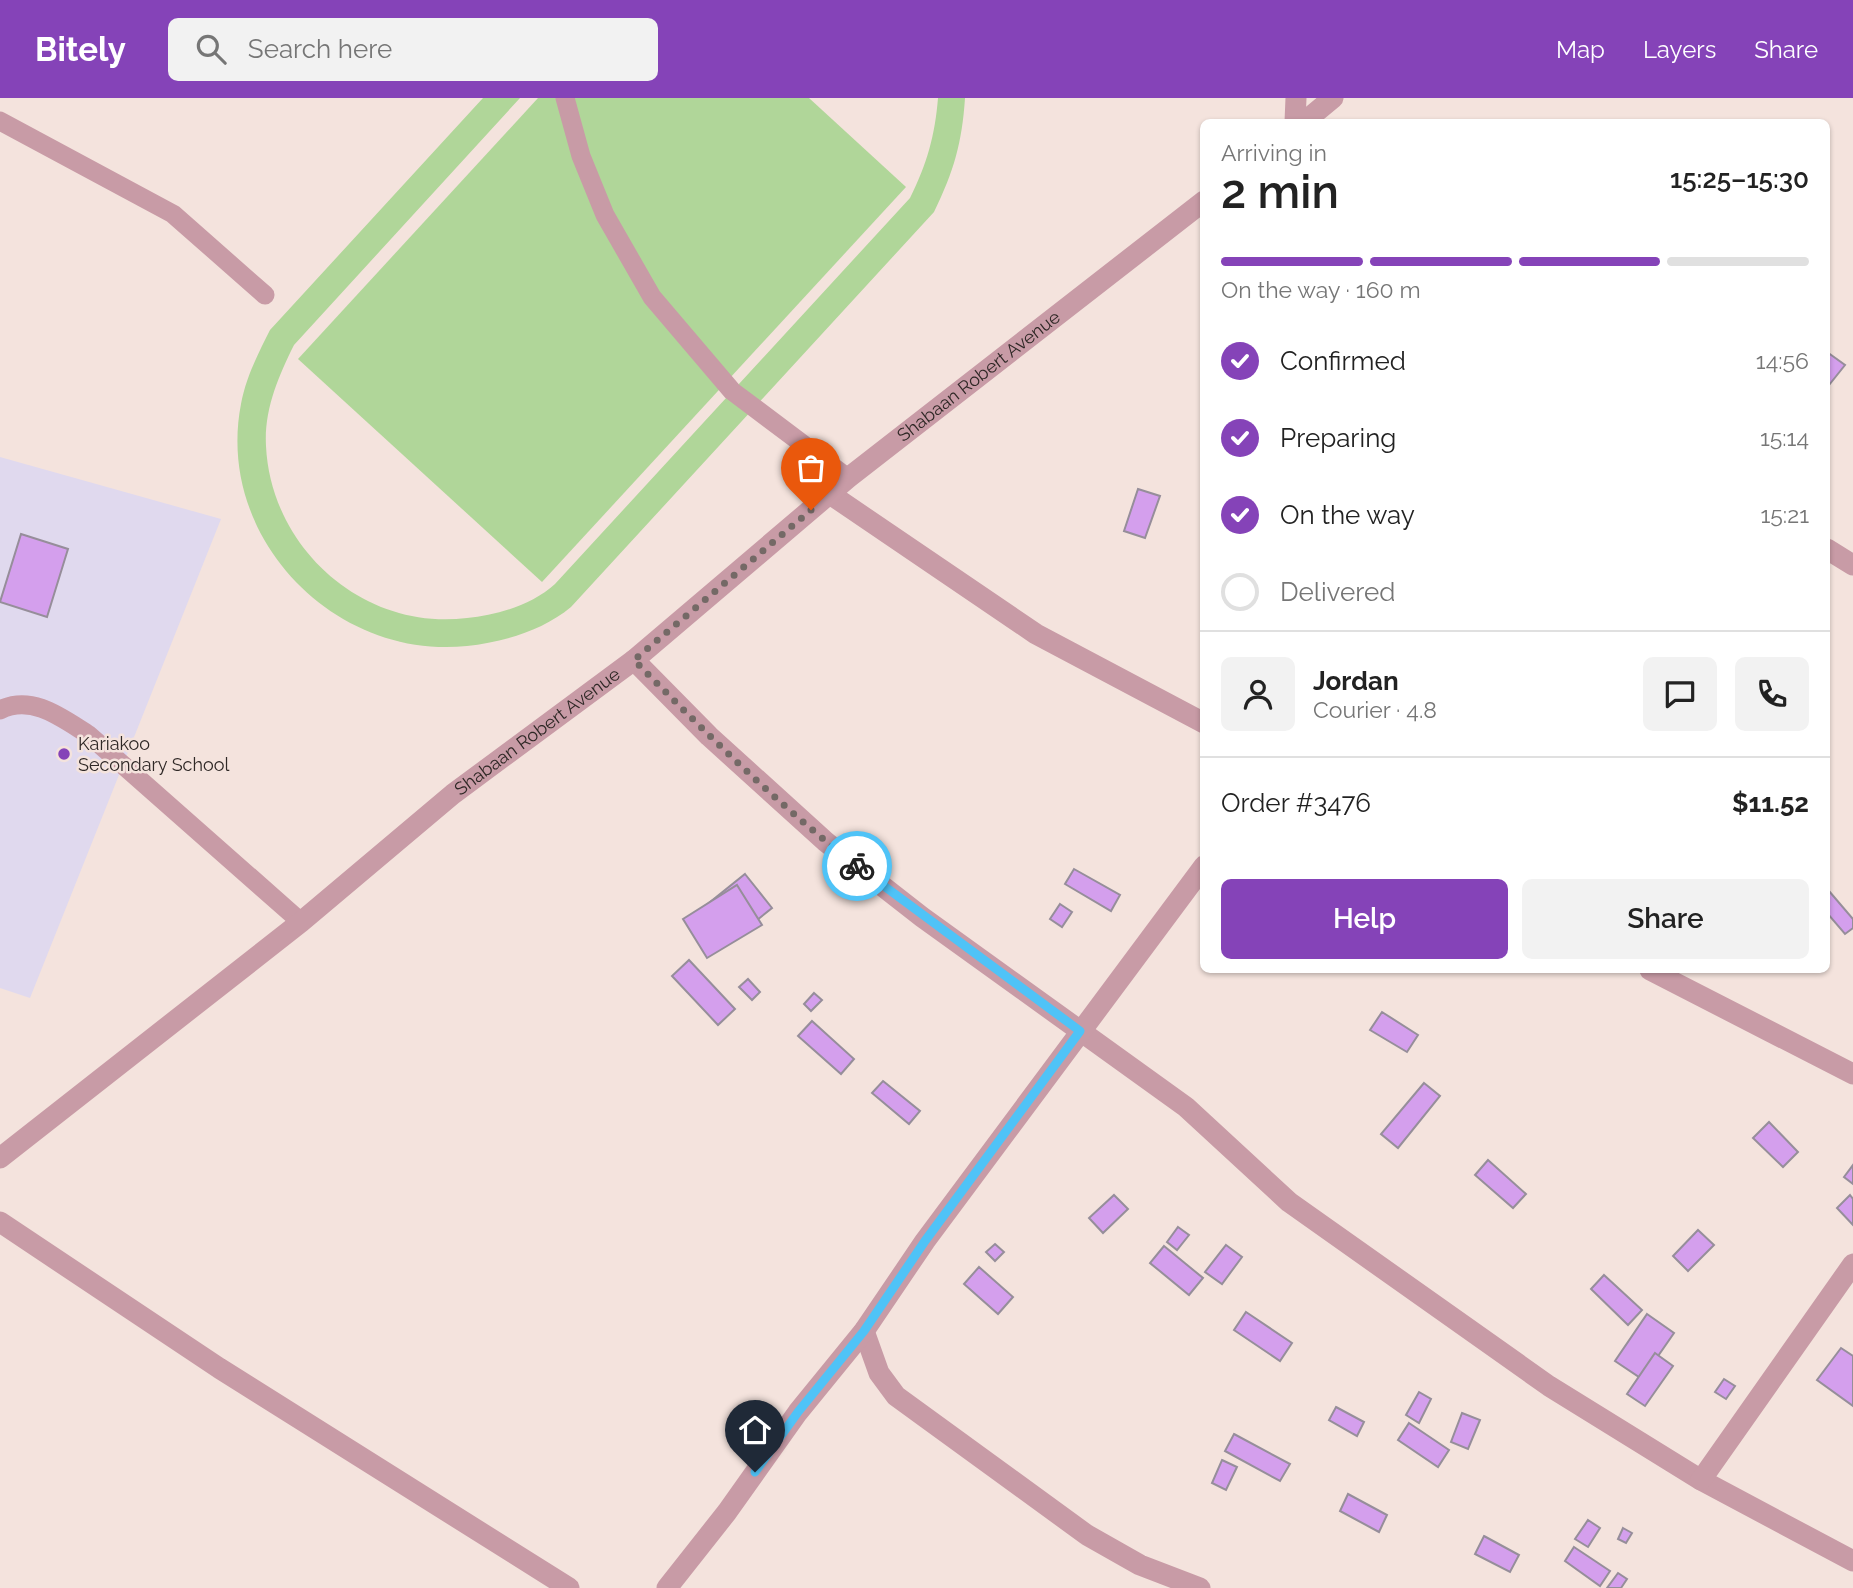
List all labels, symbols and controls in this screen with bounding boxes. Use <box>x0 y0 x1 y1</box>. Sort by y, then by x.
search box <box>168 18 658 81</box>
text: Bitely <box>35 30 126 69</box>
icon: search <box>192 30 230 68</box>
text: Search here <box>248 34 392 64</box>
text: Map <box>1556 35 1605 64</box>
text: Layers <box>1643 35 1716 64</box>
text: Share <box>1754 35 1818 64</box>
text: Arriving in <box>1221 139 1327 166</box>
text: 15:25–15:30 <box>1670 164 1809 194</box>
text: 2 min <box>1221 165 1339 219</box>
text: On the way · 160 m <box>1221 276 1421 303</box>
street label: Shabaan Robert Avenue <box>893 306 1064 446</box>
icon: check <box>1221 342 1259 380</box>
text: Confirmed <box>1280 346 1406 376</box>
text: 14:56 <box>1756 347 1809 374</box>
icon: check <box>1221 419 1259 457</box>
text: Preparing <box>1280 423 1396 453</box>
text: 15:14 <box>1760 424 1809 451</box>
pin <box>781 438 841 510</box>
icon: bag <box>792 449 830 487</box>
icon: check <box>1221 496 1259 534</box>
text: On the way <box>1280 500 1415 530</box>
text: 15:21 <box>1760 501 1809 528</box>
text: Delivered <box>1280 577 1395 607</box>
button: person <box>1221 657 1295 731</box>
button: chat <box>1643 657 1717 731</box>
button: phone <box>1735 657 1809 731</box>
street label: Shabaan Robert Avenue <box>450 663 624 799</box>
text: Jordan <box>1313 666 1399 696</box>
text: Courier · 4.8 <box>1313 696 1437 723</box>
place label: Kariakoo Secondary School <box>78 733 229 775</box>
marker: Kariakoo Secondary School <box>56 746 72 762</box>
text: Order #3476 <box>1221 788 1371 818</box>
text: $11.52 <box>1732 788 1809 818</box>
courier <box>822 831 892 901</box>
icon: bike <box>838 847 876 885</box>
button: Help <box>1221 879 1508 959</box>
button: Share <box>1522 879 1809 959</box>
pin <box>725 1400 785 1472</box>
icon: home <box>736 1411 774 1449</box>

